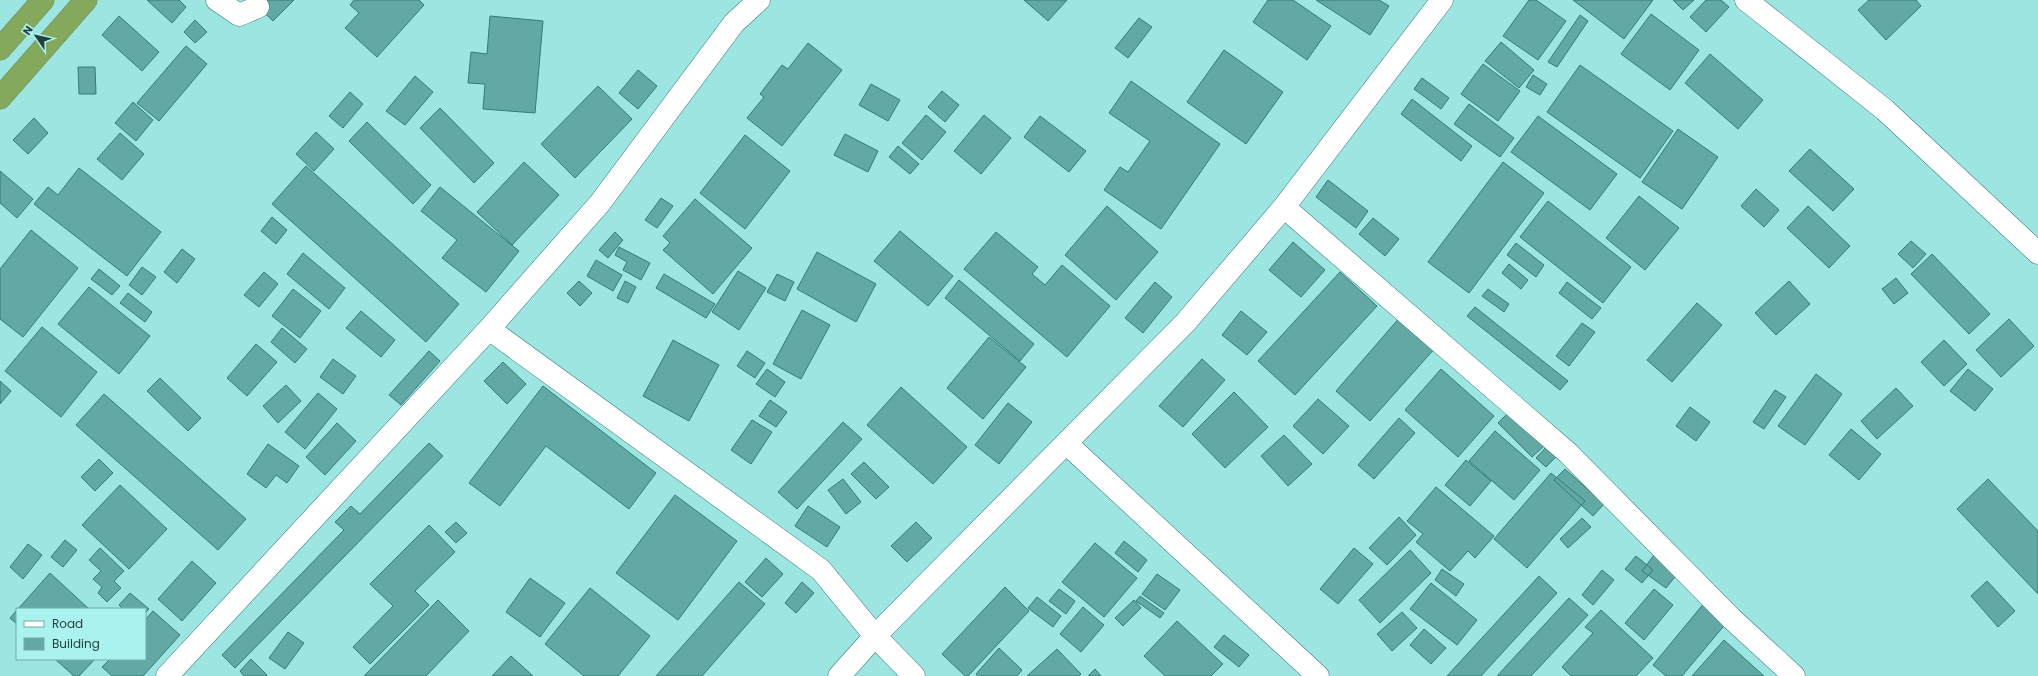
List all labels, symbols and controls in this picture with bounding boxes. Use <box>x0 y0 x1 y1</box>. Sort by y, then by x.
north arrow <box>16 16 56 56</box>
text: N <box>19 23 37 38</box>
legend <box>16 608 146 660</box>
text: Road <box>52 615 83 632</box>
text: Building <box>52 635 100 652</box>

